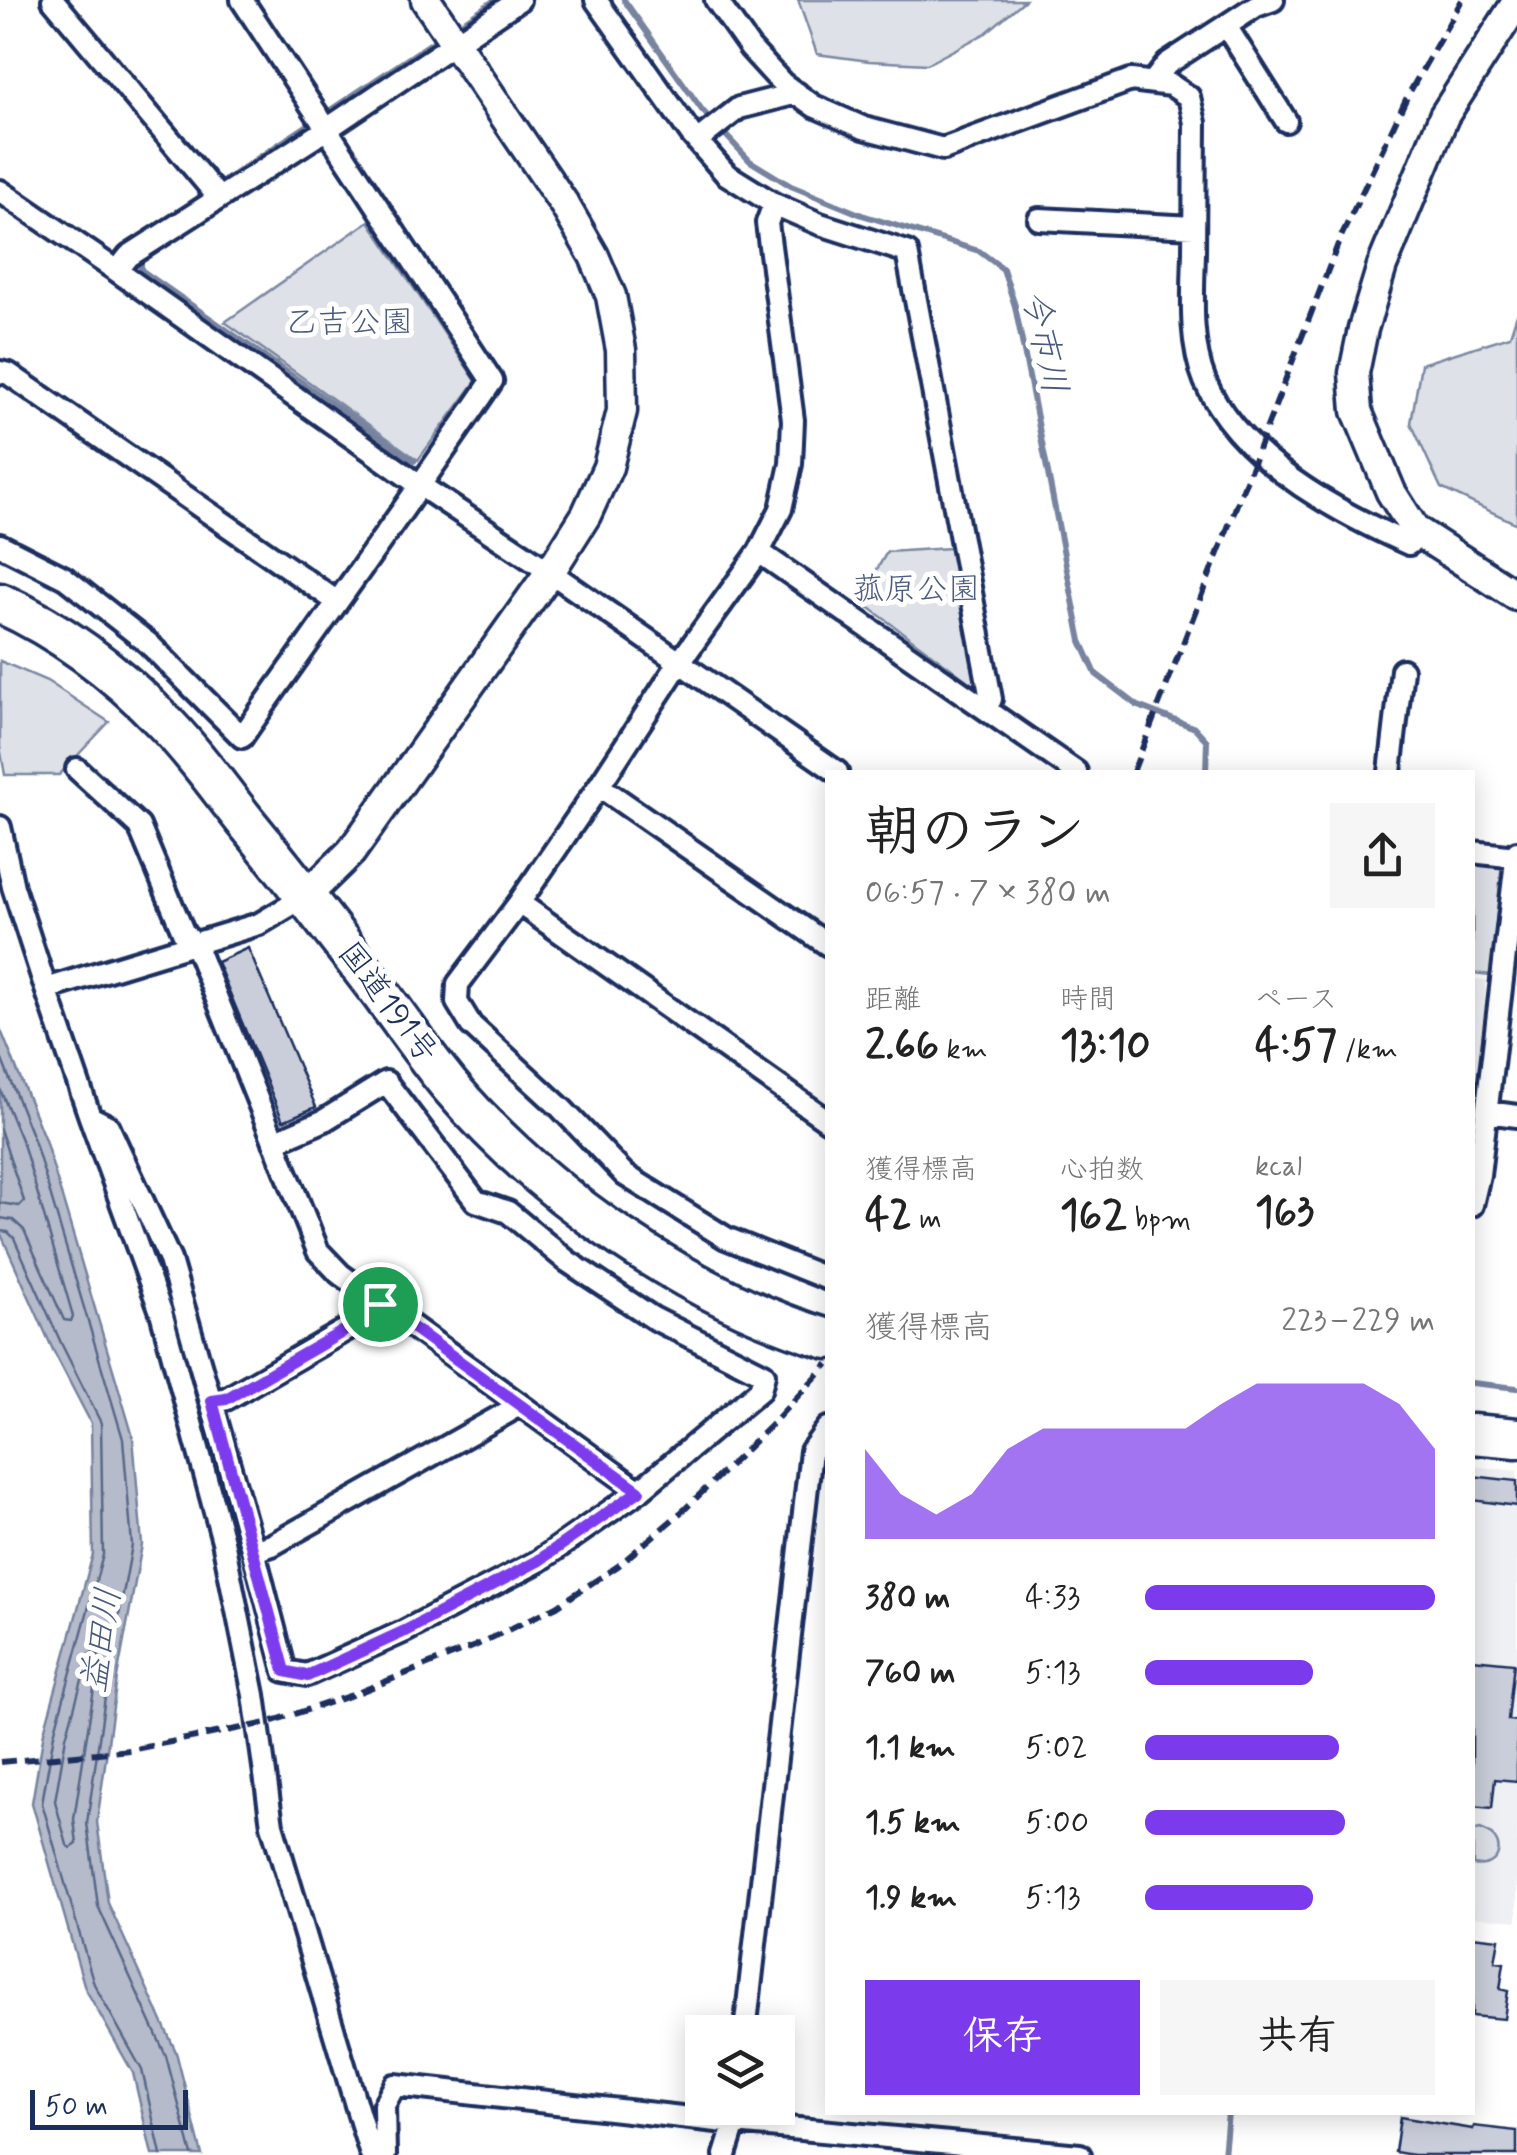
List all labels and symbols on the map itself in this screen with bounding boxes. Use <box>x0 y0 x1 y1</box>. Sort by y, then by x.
water label: 今市川 <box>1011 286 1077 398</box>
park label: 乙吉公園 <box>285 302 413 344</box>
park label: 菰原公園 <box>852 569 980 611</box>
street label: 国道191号 <box>328 934 446 1072</box>
pin <box>338 1262 423 1347</box>
water label: 益田川 <box>71 1585 133 1695</box>
scale bar <box>30 2085 188 2130</box>

